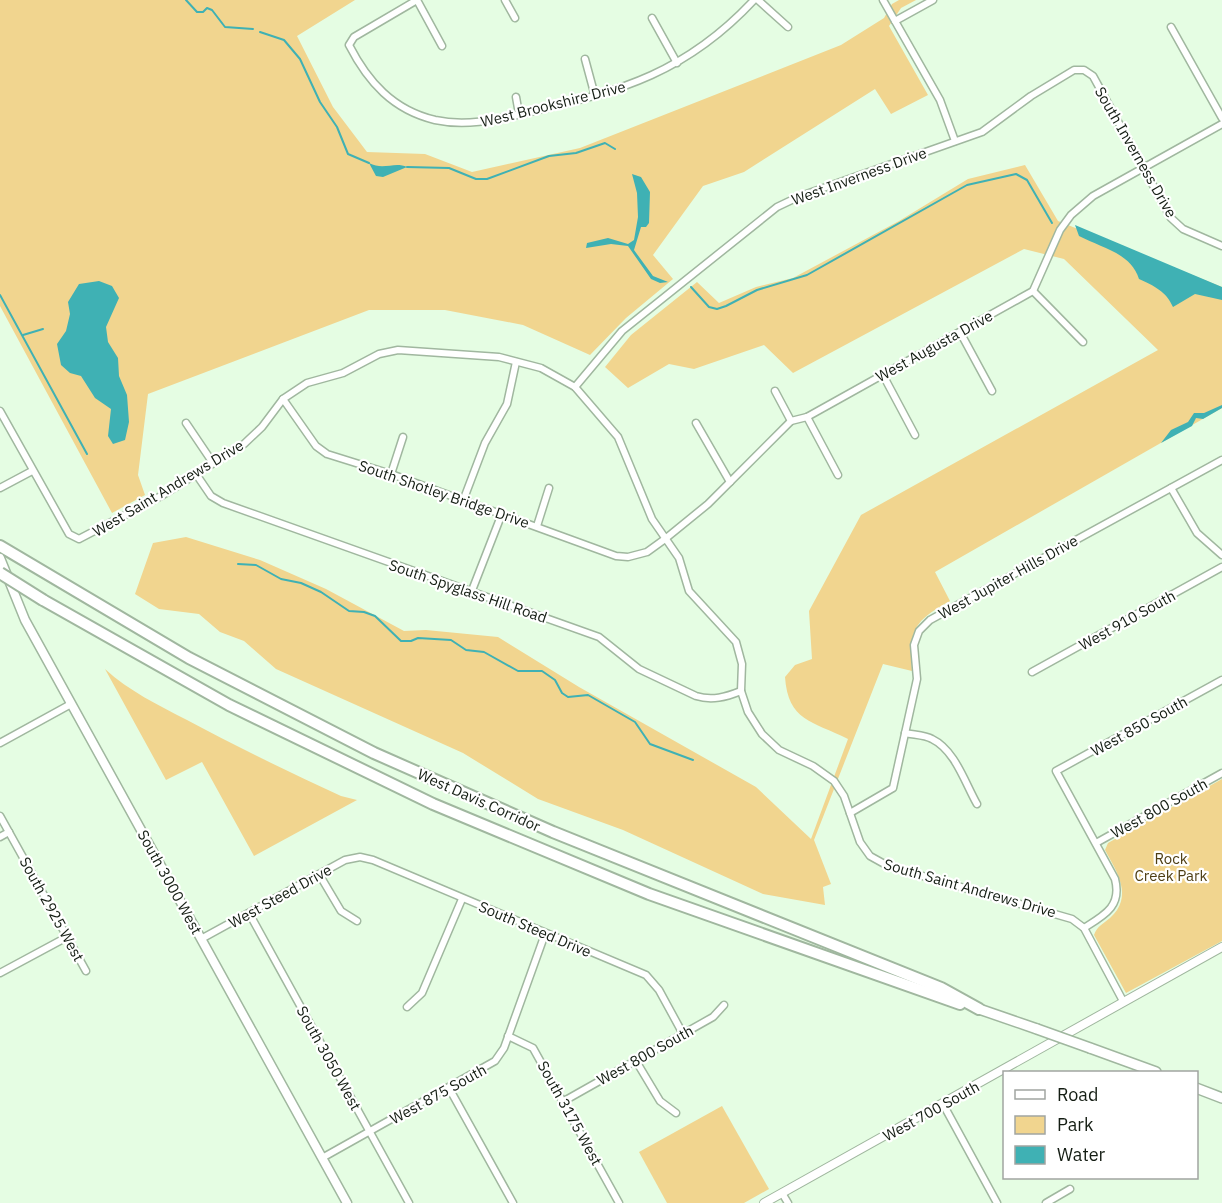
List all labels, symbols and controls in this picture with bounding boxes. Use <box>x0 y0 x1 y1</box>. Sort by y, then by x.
street label: West Brookshire Drive <box>479 77 627 131</box>
street label: South Inverness Drive <box>1091 83 1181 221</box>
street label: West Inverness Drive <box>789 143 929 209</box>
street label: West Augusta Drive <box>872 306 996 386</box>
street label: West Saint Andrews Drive <box>89 435 247 541</box>
street label: South Shotley Bridge Drive <box>356 456 532 532</box>
street label: West Jupiter Hills Drive <box>935 531 1081 623</box>
street label: South Spyglass Hill Road <box>386 555 550 627</box>
street label: West 910 South <box>1075 586 1179 654</box>
street label: West 850 South <box>1087 692 1191 760</box>
street label: West Davis Corridor <box>415 764 544 836</box>
street label: West 800 South <box>1107 774 1211 842</box>
street label: South 3000 West <box>133 827 207 937</box>
park label: Rock Creek Park <box>1134 849 1208 885</box>
street label: South 2925 West <box>15 854 89 964</box>
street label: South Saint Andrews Drive <box>882 854 1058 922</box>
street label: West Steed Drive <box>225 860 335 932</box>
street label: South Steed Drive <box>476 897 594 961</box>
street label: South 3050 West <box>292 1003 366 1113</box>
street label: West 800 South <box>593 1021 697 1089</box>
street label: South 3175 West <box>533 1058 607 1168</box>
street label: West 875 South <box>386 1060 490 1128</box>
legend <box>1003 1071 1198 1179</box>
street label: West 700 South <box>879 1077 983 1145</box>
text: Road <box>1057 1083 1098 1106</box>
text: Park <box>1057 1113 1094 1136</box>
text: Water <box>1057 1143 1106 1166</box>

